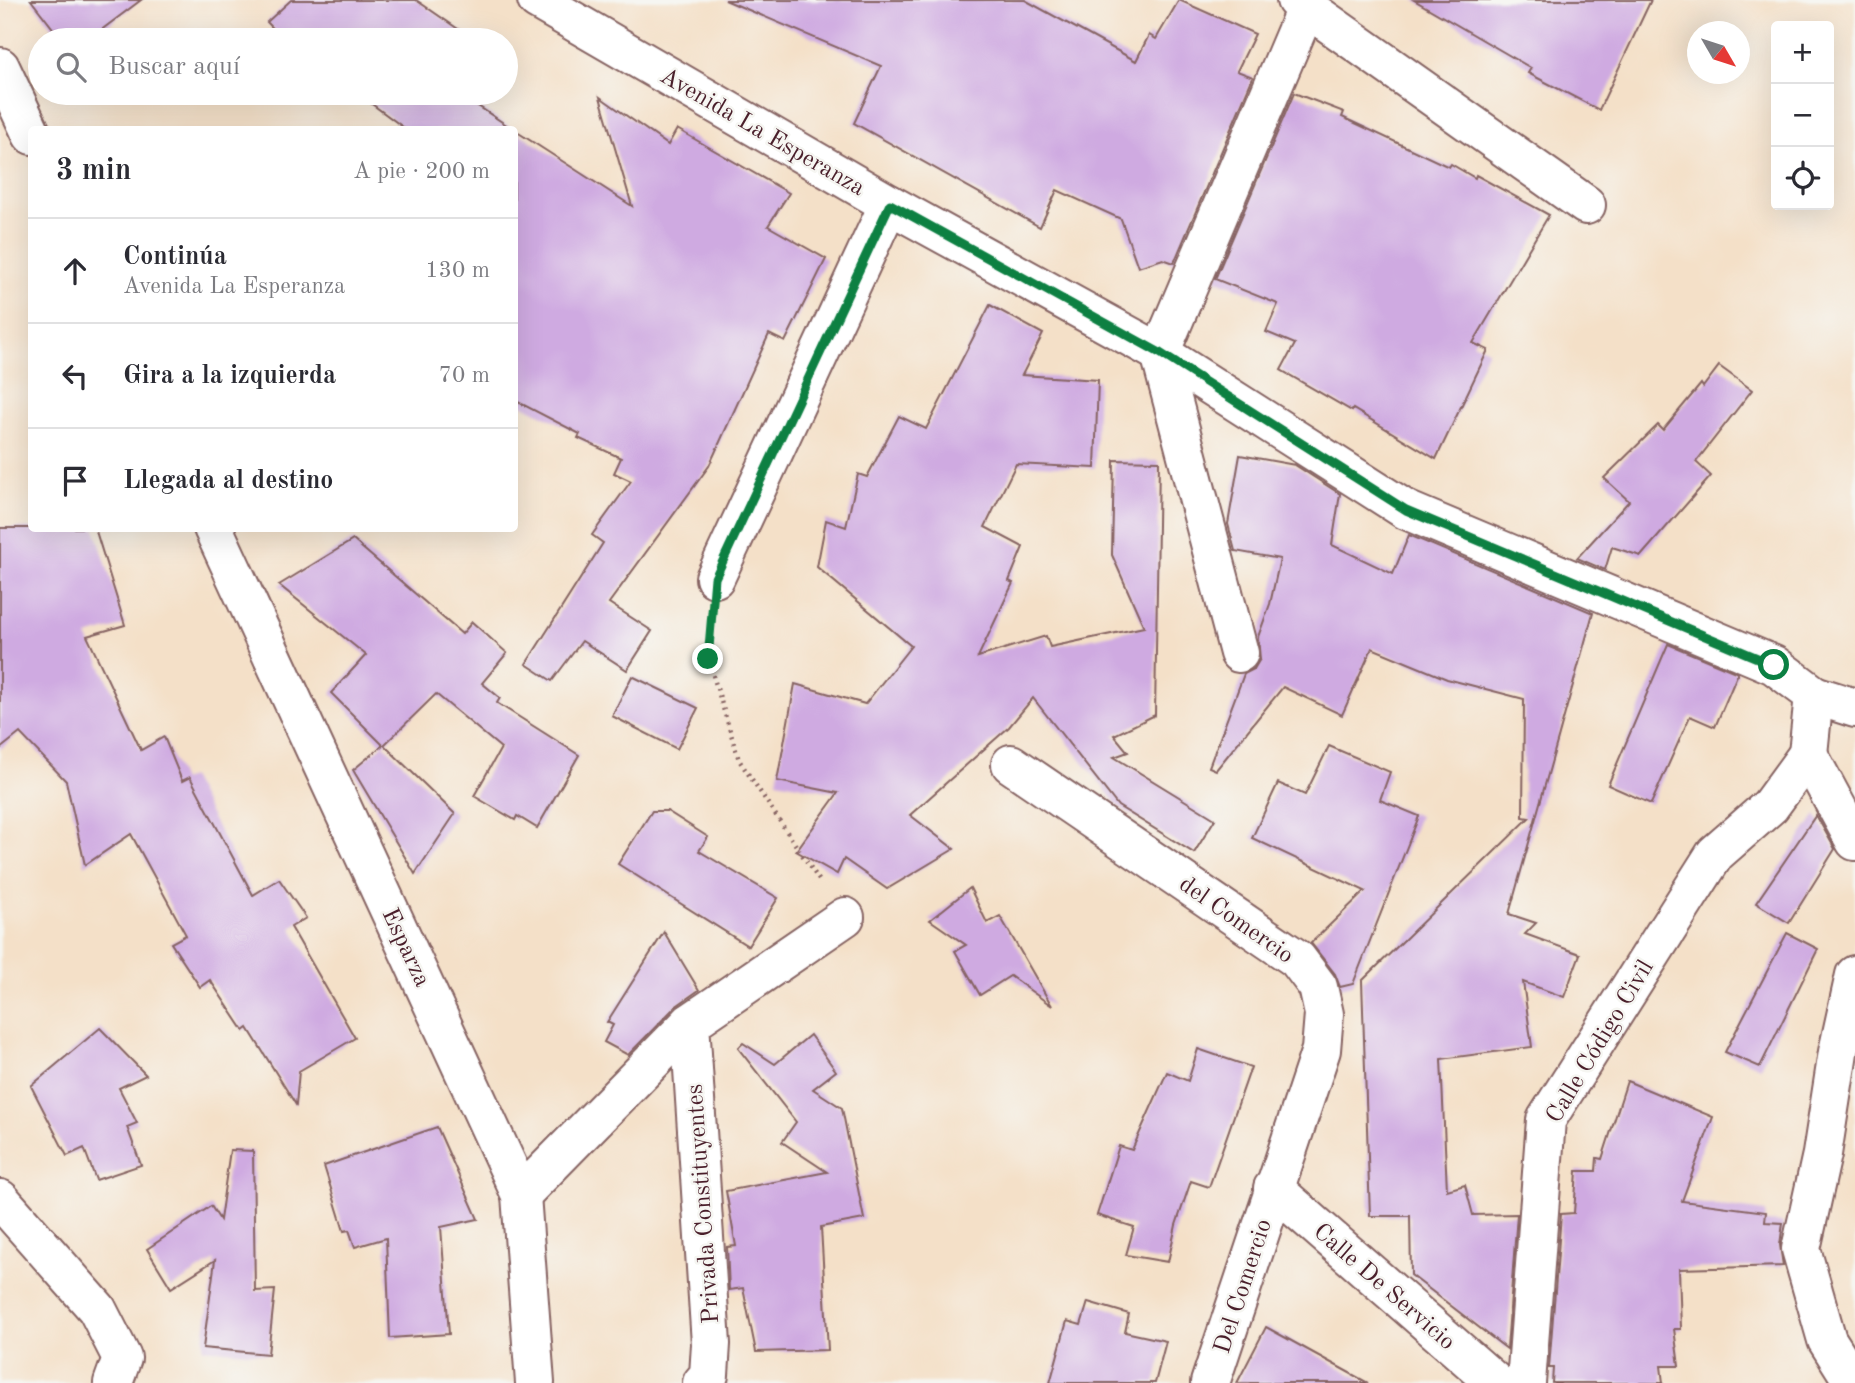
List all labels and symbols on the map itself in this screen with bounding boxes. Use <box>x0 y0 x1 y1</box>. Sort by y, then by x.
north arrow <box>1687 21 1750 84</box>
street label: Avenida La Esperanza <box>655 64 869 201</box>
route end <box>692 643 723 674</box>
route start <box>1758 649 1789 680</box>
street label: del Comercio <box>1174 873 1297 969</box>
street label: Esparza <box>377 905 434 991</box>
street label: Calle Código Civil <box>1543 956 1659 1128</box>
street label: Privada Constituyentes <box>684 1083 724 1325</box>
street label: Del Comercio <box>1211 1216 1277 1357</box>
street label: Calle De Servicio <box>1308 1220 1459 1355</box>

